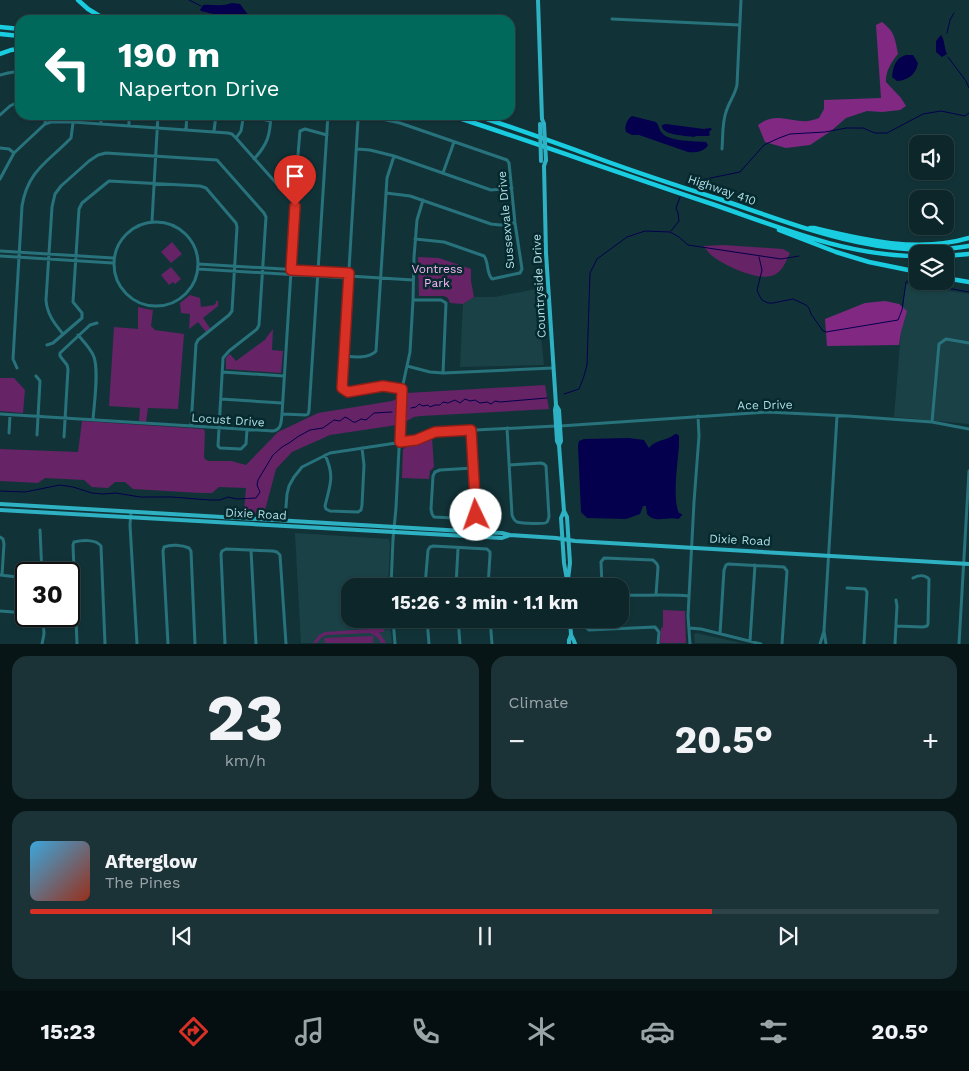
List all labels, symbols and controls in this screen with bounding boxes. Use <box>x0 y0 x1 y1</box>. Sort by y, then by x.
text: 190 m <box>118 34 220 76</box>
icon: left <box>35 35 100 100</box>
text: Naperton Drive <box>118 76 280 101</box>
map controls <box>909 135 954 290</box>
button: sound <box>909 135 954 180</box>
pin <box>274 155 316 206</box>
icon: arrive <box>281 162 309 190</box>
street label: Sussexvale Drive <box>495 170 517 270</box>
street label: Highway 410 <box>686 172 758 208</box>
button: search <box>909 190 954 235</box>
street label: Countryside Drive <box>529 234 549 338</box>
button: layers <box>909 245 954 290</box>
park label: Vontress Park <box>411 262 463 290</box>
street label: Ace Drive <box>737 398 793 412</box>
street label: Locust Drive <box>191 410 265 430</box>
position arrow <box>449 488 501 540</box>
street label: Dixie Road <box>225 505 287 523</box>
street label: Dixie Road <box>709 531 771 549</box>
speed limit sign: 30 <box>15 562 80 627</box>
text: 15:26 · 3 min · 1.1 km <box>391 591 579 614</box>
text: 23 <box>207 680 284 756</box>
text: Climate <box>509 693 569 712</box>
text: 20.5° <box>674 718 773 762</box>
text: − <box>509 724 525 757</box>
text: + <box>922 724 939 757</box>
text: km/h <box>225 751 266 770</box>
text: Afterglow <box>105 850 197 873</box>
text: The Pines <box>105 873 181 892</box>
icon: previous <box>168 922 196 950</box>
icon: pause <box>471 922 499 950</box>
icon: next <box>774 922 802 950</box>
icon: directions <box>176 1014 211 1049</box>
icon: music <box>292 1014 327 1049</box>
icon: phone <box>408 1014 443 1049</box>
icon: climate <box>524 1014 559 1049</box>
icon: car <box>640 1014 675 1049</box>
icon: filters <box>756 1014 791 1049</box>
text: 15:23 <box>40 1019 96 1044</box>
text: 20.5° <box>871 1019 929 1044</box>

